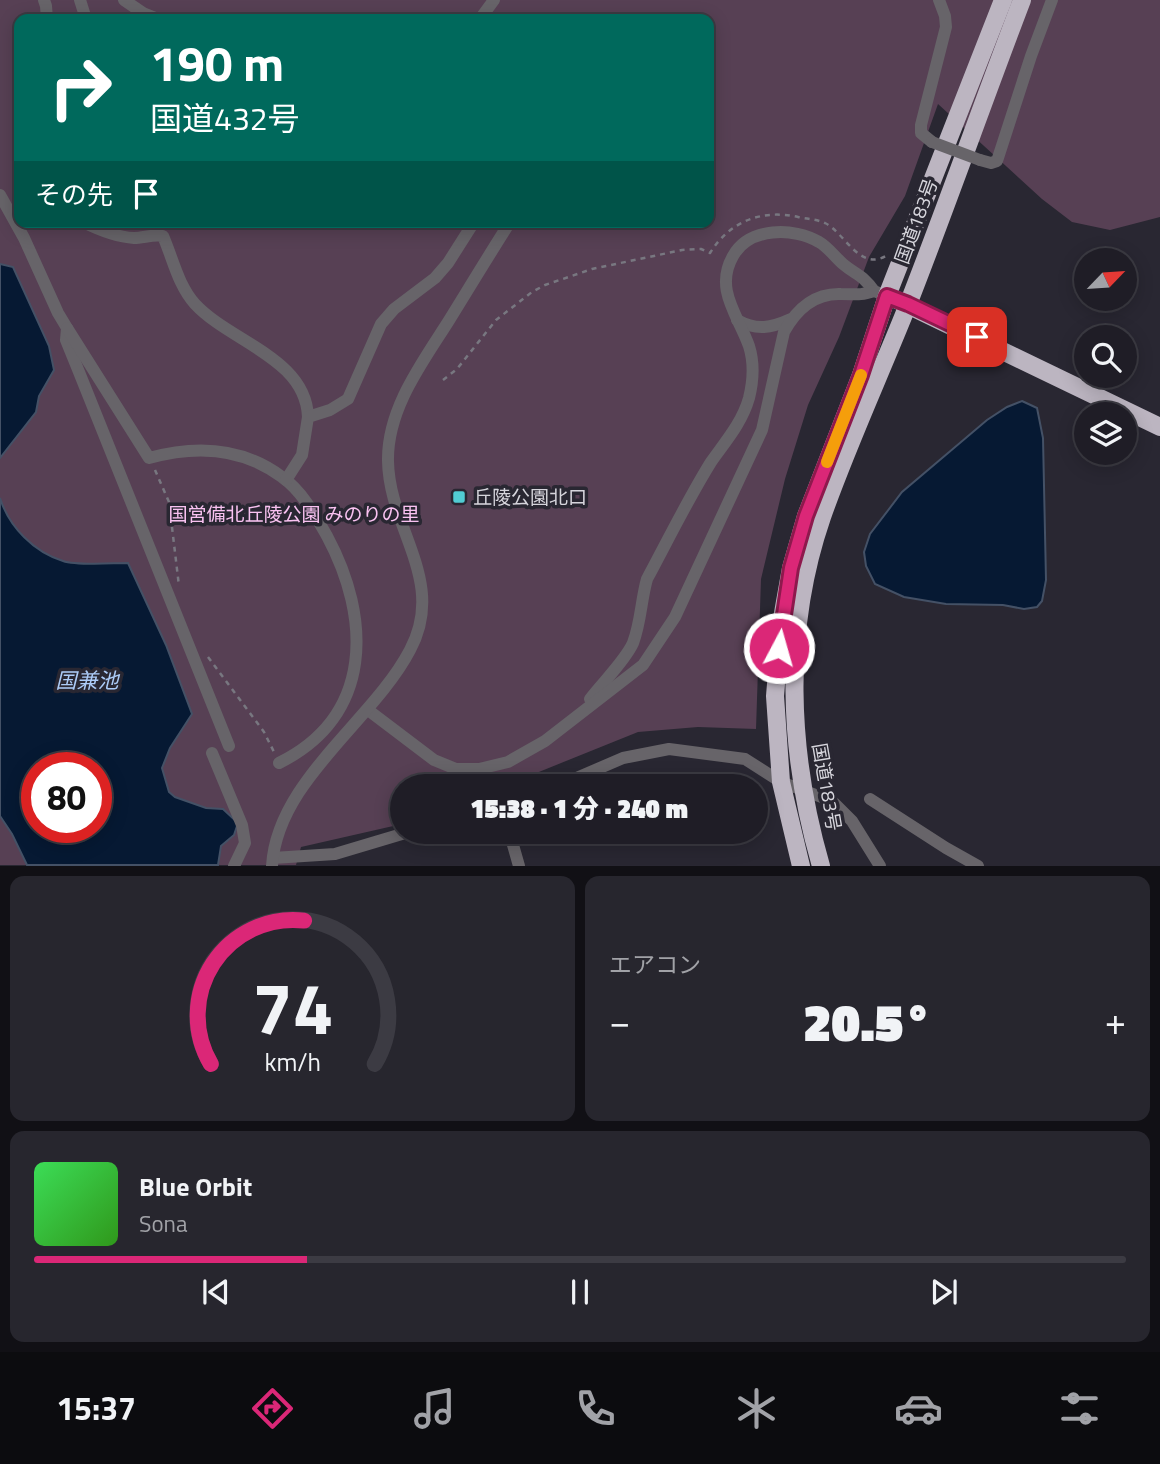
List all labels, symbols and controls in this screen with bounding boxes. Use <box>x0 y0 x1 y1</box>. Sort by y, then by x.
text: 190 m <box>150 25 284 100</box>
icon: right <box>35 42 126 133</box>
text: 国道432号 <box>150 94 300 142</box>
street label: 国道183号 <box>887 174 944 268</box>
text: その先 <box>35 175 113 214</box>
icon: arrive <box>127 175 165 213</box>
north arrow <box>1074 248 1138 312</box>
map controls <box>1074 248 1137 465</box>
pin <box>947 307 1007 367</box>
icon: arrive <box>958 318 996 356</box>
button: search <box>1074 325 1137 388</box>
button: layers <box>1074 402 1137 465</box>
place label: 丘陵公園北口 <box>473 482 587 511</box>
marker: 丘陵公園北口 <box>451 489 467 505</box>
park label: 国営備北丘陵公園 みのりの里 <box>168 499 420 528</box>
position arrow <box>742 611 816 685</box>
water label: 国兼池 <box>56 664 120 696</box>
street label: 国道183号 <box>805 741 849 833</box>
speed limit sign: 80 <box>21 752 112 843</box>
text: 15:38 · 1 分 · 240 m <box>470 789 688 828</box>
text: エアコン <box>609 947 701 982</box>
text: 74 <box>252 953 333 1063</box>
text: 20.5° <box>803 982 932 1061</box>
text: − <box>609 992 630 1050</box>
text: + <box>1105 992 1126 1050</box>
text: km/h <box>264 1043 321 1081</box>
text: Blue Orbit <box>139 1167 252 1206</box>
text: Sona <box>139 1206 187 1241</box>
icon: previous <box>197 1273 235 1311</box>
icon: pause <box>561 1273 599 1311</box>
icon: next <box>925 1273 963 1311</box>
text: 15:37 <box>56 1384 136 1432</box>
icon: directions <box>248 1384 297 1433</box>
icon: music <box>410 1384 459 1433</box>
icon: phone <box>571 1384 620 1433</box>
icon: climate <box>732 1384 781 1433</box>
icon: car <box>894 1384 943 1433</box>
icon: filters <box>1055 1384 1104 1433</box>

